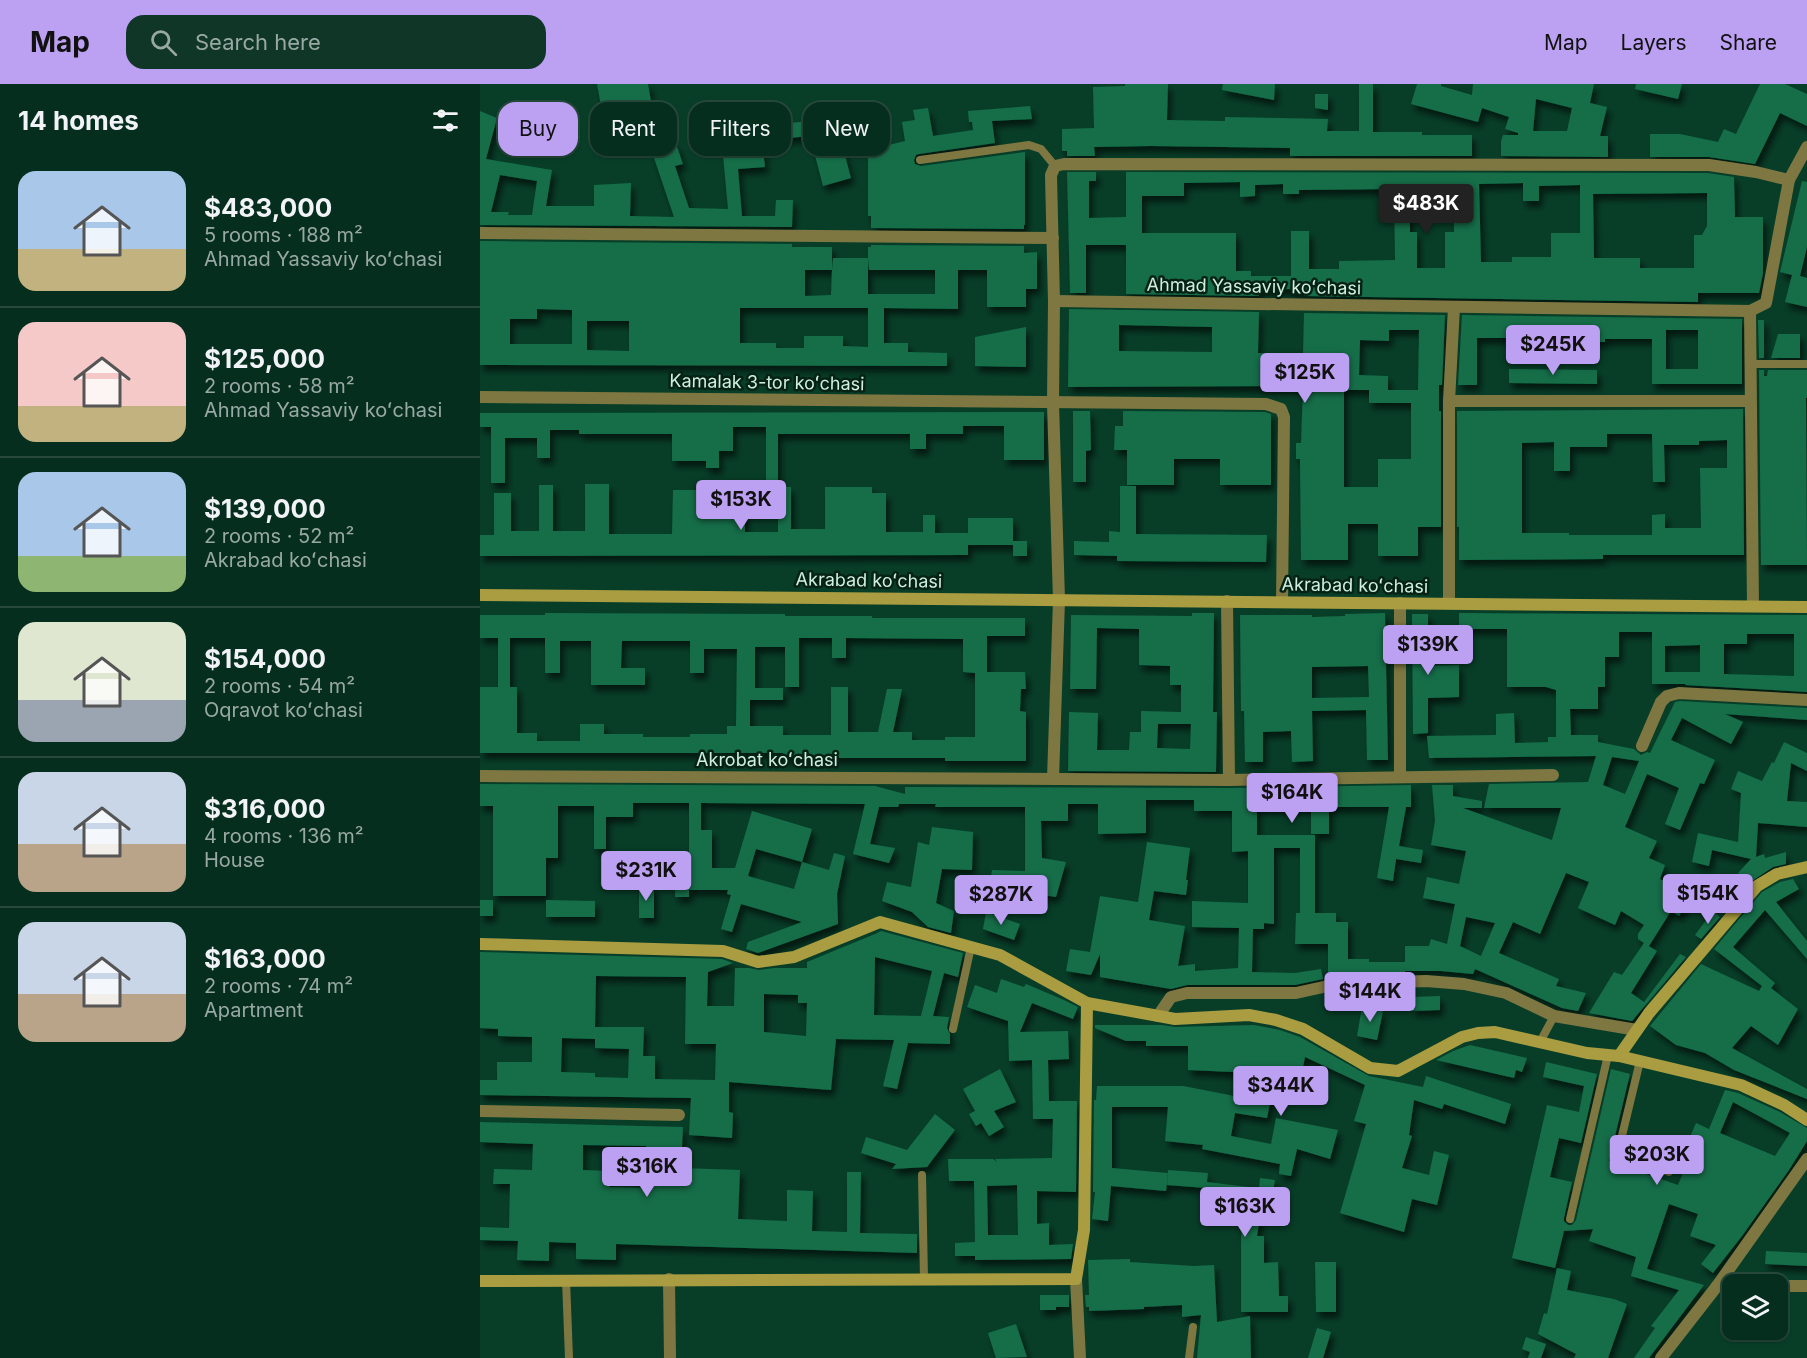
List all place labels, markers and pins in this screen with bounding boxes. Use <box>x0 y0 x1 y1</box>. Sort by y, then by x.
pin: $483K <box>1384 184 1468 235</box>
pin: $245K <box>1511 325 1595 376</box>
pin: $125K <box>1263 353 1347 404</box>
pin: $153K <box>699 480 783 531</box>
pin: $139K <box>1386 625 1470 676</box>
pin: $164K <box>1250 773 1334 824</box>
pin: $231K <box>604 851 688 902</box>
pin: $154K <box>1666 874 1750 925</box>
pin: $287K <box>959 875 1043 926</box>
pin: $144K <box>1328 972 1412 1023</box>
pin: $344K <box>1239 1066 1323 1117</box>
pin: $203K <box>1615 1135 1699 1186</box>
pin: $316K <box>605 1147 689 1198</box>
pin: $163K <box>1203 1187 1287 1238</box>

